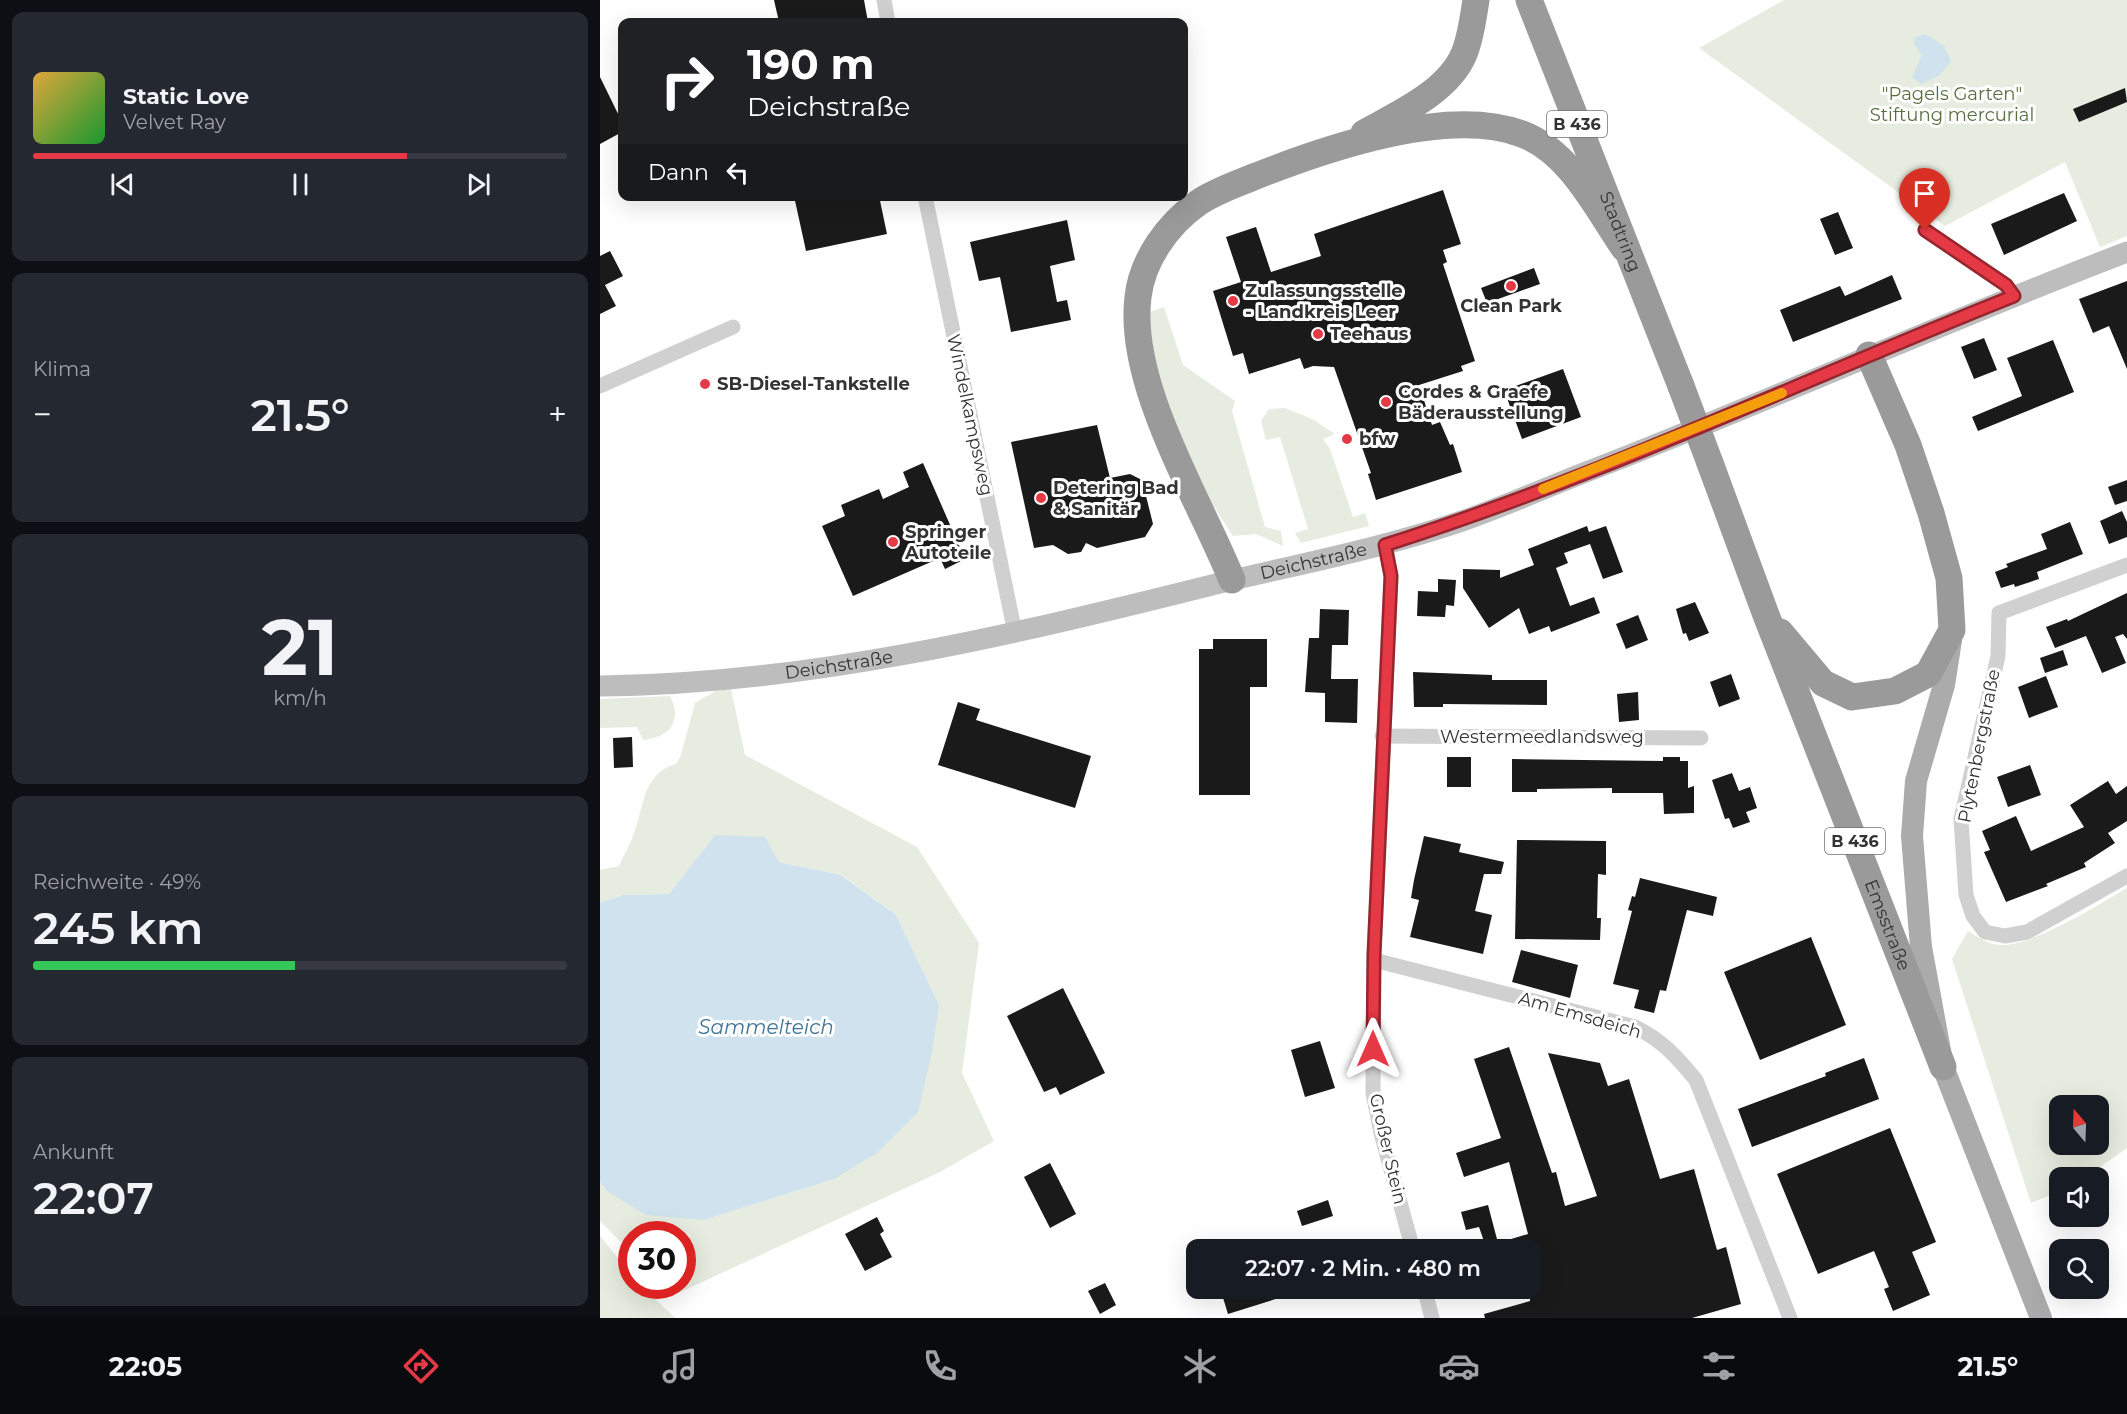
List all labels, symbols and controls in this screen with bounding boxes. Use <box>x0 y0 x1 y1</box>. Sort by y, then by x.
text: 190 m <box>747 38 875 90</box>
icon: right <box>648 42 726 120</box>
text: Static Love <box>123 83 249 110</box>
park label: "Pagels Garten" Stiftung mercurial <box>1870 83 2034 126</box>
text: Deichstraße <box>747 90 910 123</box>
text: Velvet Ray <box>123 110 226 134</box>
road number: B 436 <box>1547 111 1607 137</box>
icon: left <box>721 156 754 189</box>
text: Dann <box>648 159 709 186</box>
icon: previous <box>106 168 139 201</box>
icon: pause <box>284 168 317 201</box>
icon: next <box>462 168 495 201</box>
pin <box>1899 168 1950 230</box>
icon: arrive <box>1908 177 1941 210</box>
street label: Stadtring <box>1595 188 1646 275</box>
marker: Clean Park <box>1504 279 1518 293</box>
place label: Zulassungsstelle - Landkreis Leer <box>1245 280 1403 323</box>
marker: Zulassungsstelle - Landkreis Leer <box>1226 294 1240 308</box>
place label: Clean Park <box>1460 295 1562 317</box>
place label: Teehaus <box>1330 323 1409 345</box>
marker: Teehaus <box>1311 327 1325 341</box>
street label: Windelkampsweg <box>942 332 998 498</box>
text: Klima <box>33 357 91 381</box>
place label: SB-Diesel-Tankstelle <box>717 373 910 395</box>
marker: SB-Diesel-Tankstelle <box>698 377 712 391</box>
place label: Cordes & Graefe Bäderausstellung <box>1398 381 1564 424</box>
text: 21.5° <box>250 387 350 442</box>
text: − <box>33 394 52 434</box>
text: + <box>548 394 567 434</box>
marker: Cordes & Graefe Bäderausstellung <box>1379 395 1393 409</box>
place label: bfw <box>1359 428 1396 450</box>
marker: bfw <box>1340 432 1354 446</box>
place label: Detering Bad & Sanitär <box>1053 477 1179 520</box>
marker: Detering Bad & Sanitär <box>1034 491 1048 505</box>
place label: Springer Autoteile <box>904 521 991 564</box>
marker: Springer Autoteile <box>886 535 900 549</box>
street label: Deichstraße <box>1258 538 1369 584</box>
text: 21 <box>262 599 338 695</box>
street label: Deichstraße <box>784 646 895 684</box>
street label: Plytenbergstraße <box>1953 667 2005 825</box>
text: km/h <box>273 686 327 710</box>
street label: Westermeedlandsweg <box>1440 726 1644 748</box>
road number: B 436 <box>1825 828 1885 854</box>
text: Reichweite · 49% <box>33 870 201 894</box>
street label: Emsstraße <box>1860 876 1915 974</box>
text: 245 km <box>33 900 204 955</box>
street label: Am Emsdeich <box>1516 987 1644 1043</box>
water label: Sammelteich <box>698 1015 834 1039</box>
position arrow <box>1341 1017 1405 1081</box>
street label: Großer Stein <box>1365 1091 1411 1207</box>
north arrow <box>2049 1095 2109 1155</box>
map controls <box>2049 1095 2109 1299</box>
text: Ankunft <box>33 1140 114 1164</box>
button: sound <box>2049 1167 2109 1227</box>
text: 22:07 <box>33 1170 154 1225</box>
speed limit sign: 30 <box>618 1221 696 1299</box>
button: search <box>2049 1239 2109 1299</box>
text: 22:07 · 2 Min. · 480 m <box>1245 1255 1481 1282</box>
icon: directions <box>400 1345 442 1387</box>
icon: music <box>659 1345 701 1387</box>
icon: phone <box>919 1345 961 1387</box>
icon: climate <box>1179 1345 1221 1387</box>
icon: car <box>1438 1345 1480 1387</box>
icon: filters <box>1698 1345 1740 1387</box>
text: 22:05 <box>109 1350 182 1383</box>
text: 21.5° <box>1957 1350 2018 1383</box>

